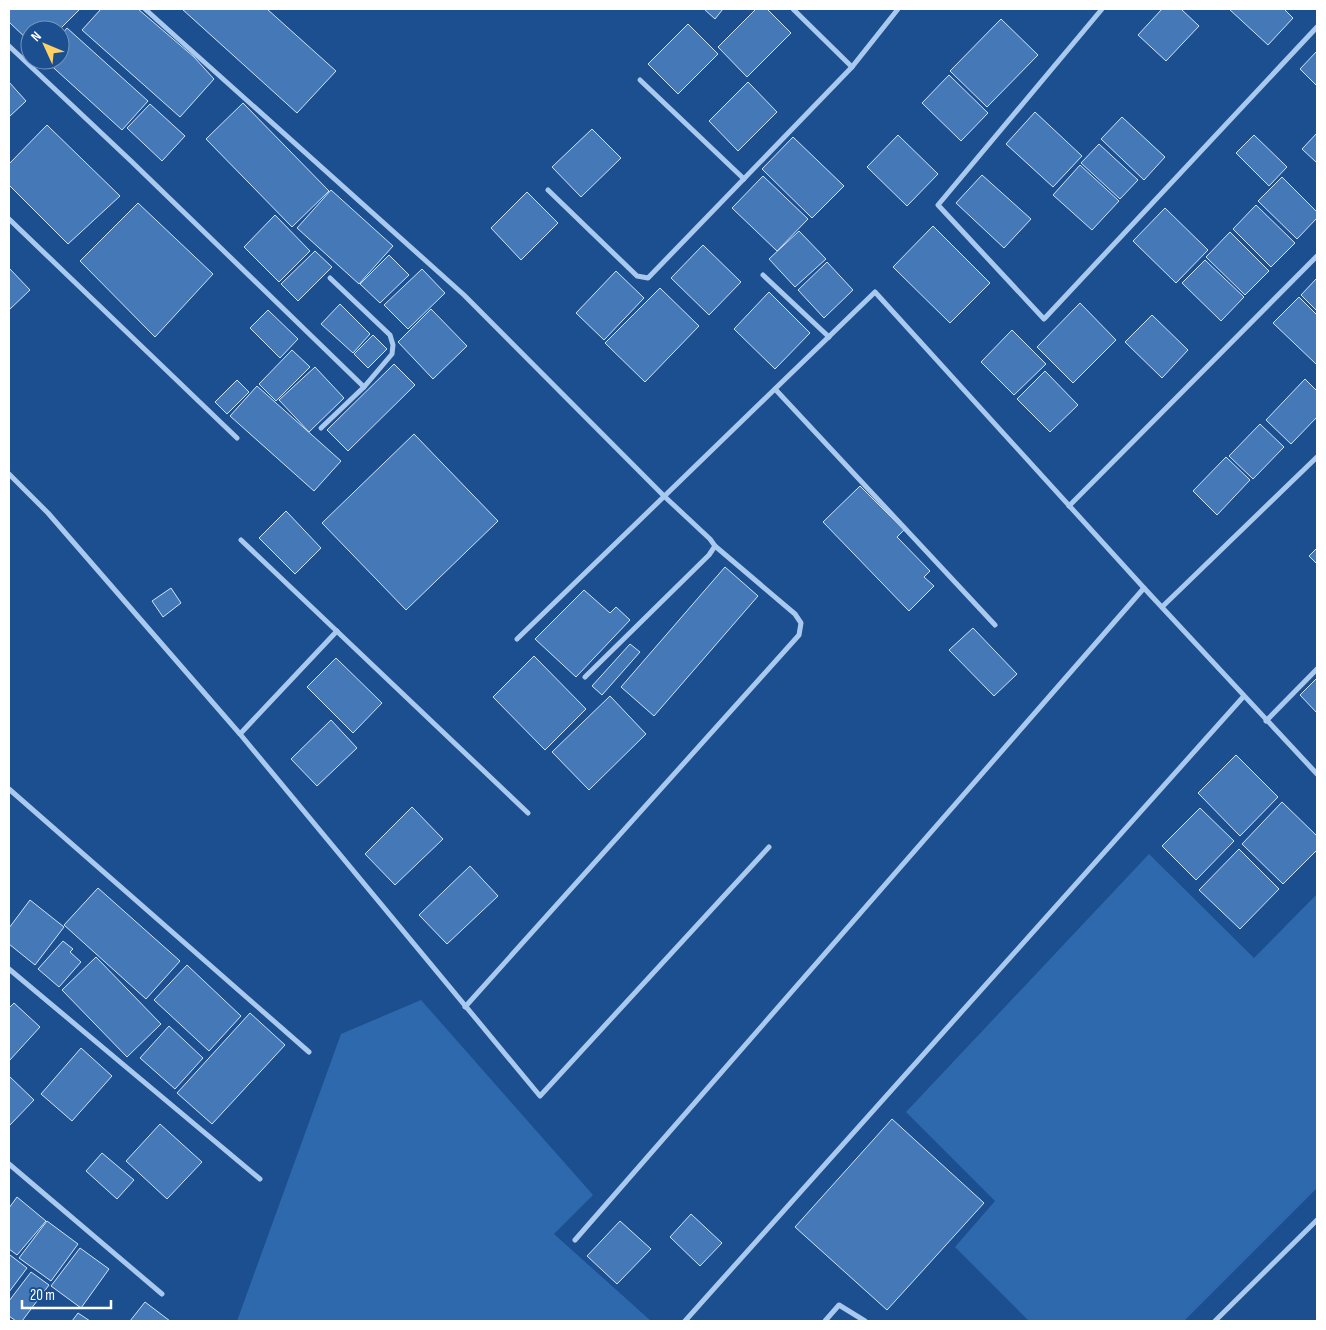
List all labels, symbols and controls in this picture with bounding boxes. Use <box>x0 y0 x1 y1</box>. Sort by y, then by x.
north arrow <box>20 20 70 70</box>
text: N <box>27 28 45 45</box>
scale bar <box>22 1278 111 1310</box>
text: 20 m <box>30 1286 55 1305</box>

